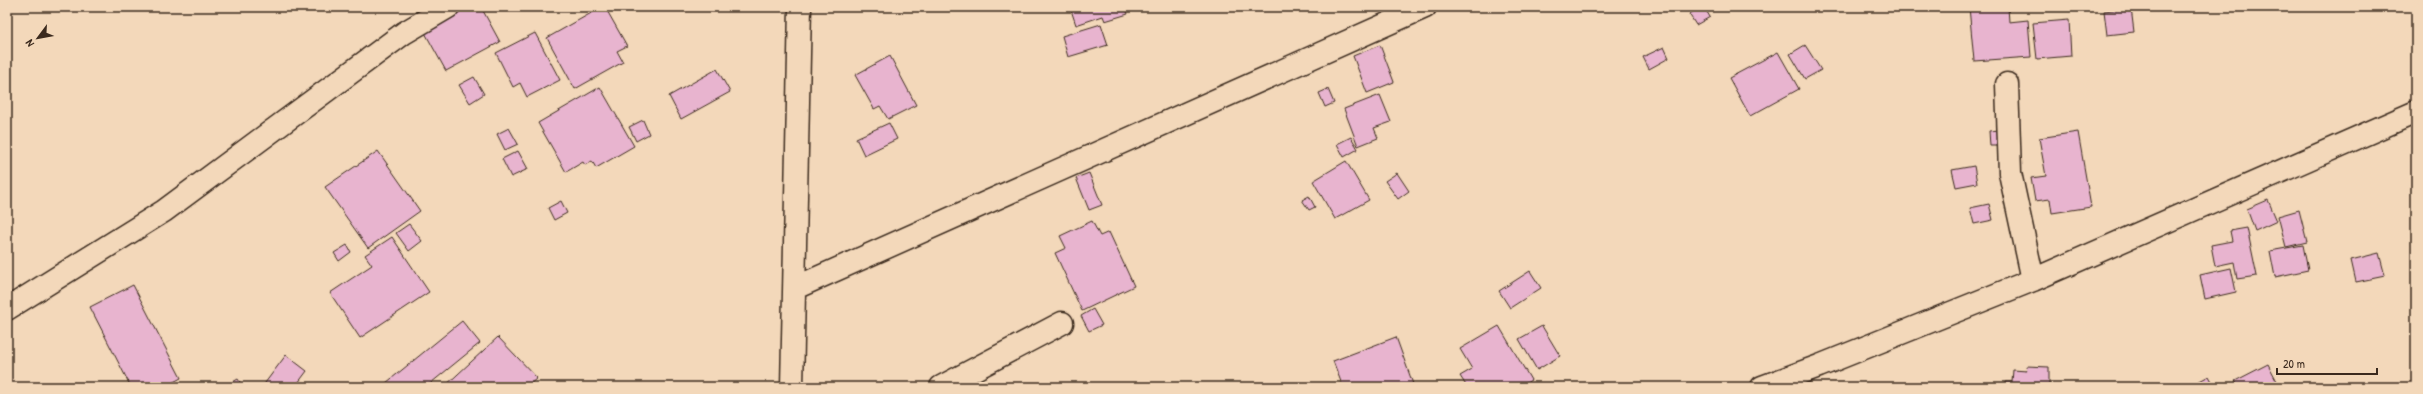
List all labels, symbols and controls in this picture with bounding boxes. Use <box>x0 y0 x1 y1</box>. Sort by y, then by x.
north arrow <box>18 18 58 58</box>
text: N <box>22 37 37 49</box>
scale bar <box>2277 350 2377 376</box>
text: 20 m <box>2283 355 2305 372</box>

